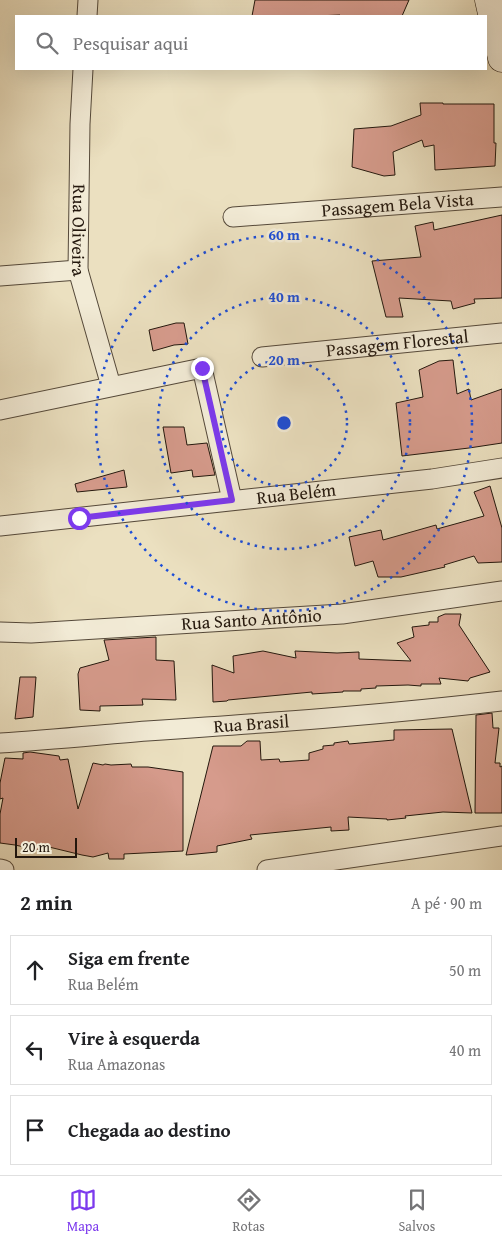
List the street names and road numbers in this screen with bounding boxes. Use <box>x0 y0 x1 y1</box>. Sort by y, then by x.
street label: Rua Oliveira <box>65 184 93 279</box>
street label: Passagem Bela Vista <box>321 185 475 223</box>
street label: Passagem Florestal <box>325 322 470 364</box>
street label: Rua Belém <box>255 476 337 511</box>
street label: Rua Santo Antônio <box>181 601 322 637</box>
street label: Rua Brasil <box>213 707 290 739</box>

